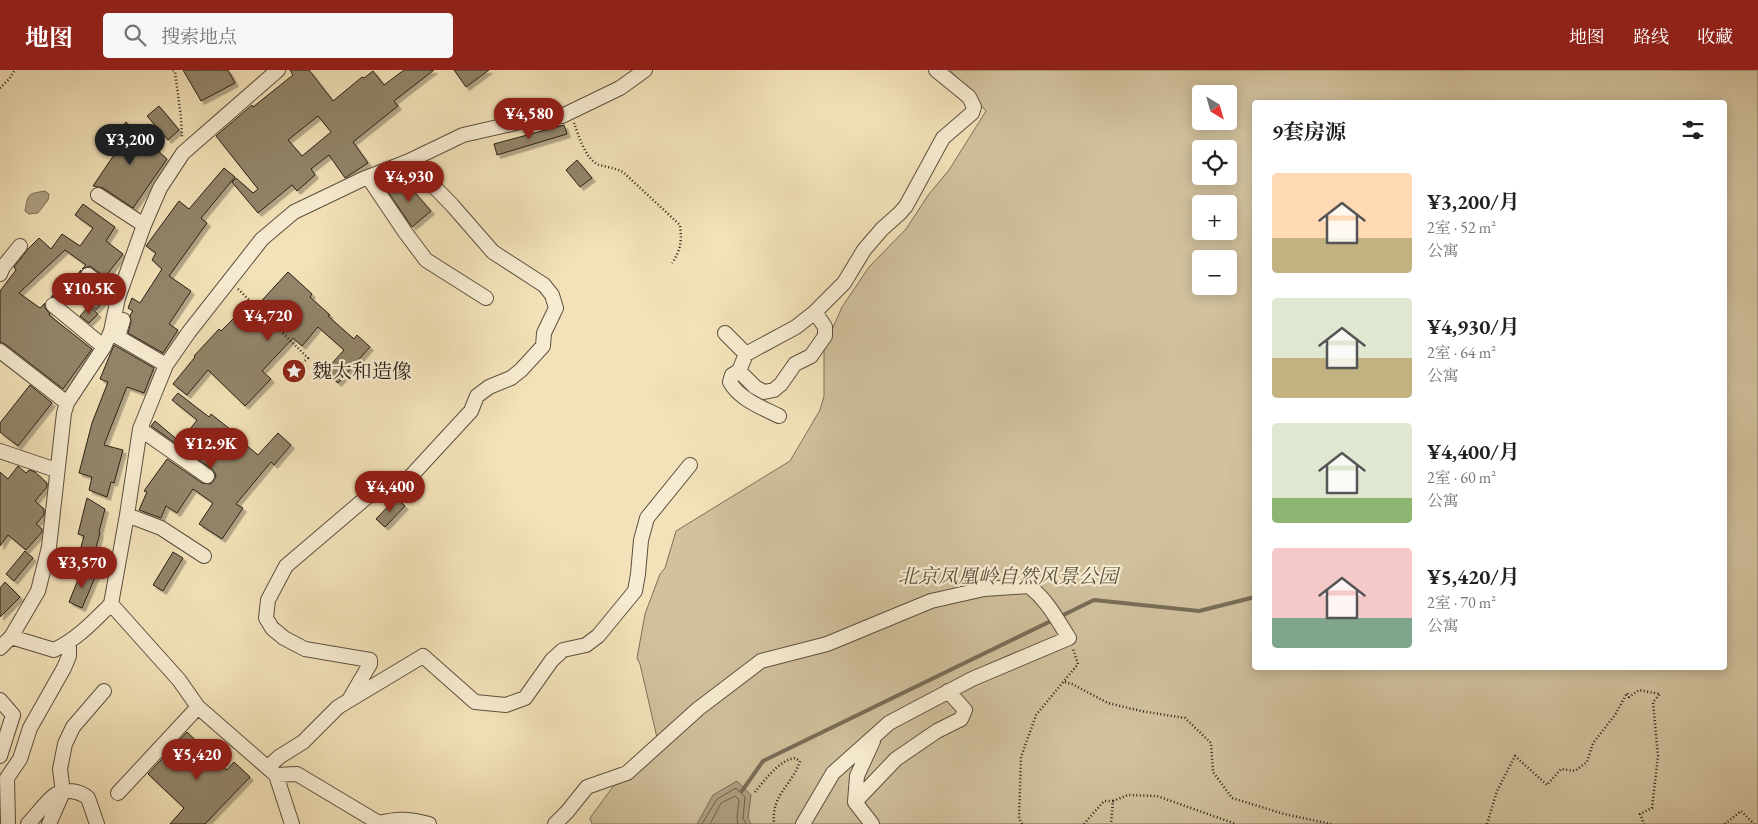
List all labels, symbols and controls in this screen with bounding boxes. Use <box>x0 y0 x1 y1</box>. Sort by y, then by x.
search box <box>103 13 453 58</box>
icon: search <box>121 21 149 49</box>
text: 地图 <box>25 22 73 53</box>
text: 搜索地点 <box>161 24 237 49</box>
text: 地图 <box>1569 25 1605 48</box>
text: 路线 <box>1633 25 1669 48</box>
text: 收藏 <box>1697 25 1733 48</box>
north arrow <box>1192 85 1238 130</box>
map controls <box>1192 85 1237 295</box>
pin: ¥4,580 <box>488 98 570 140</box>
text: ¥4,580 <box>505 103 553 124</box>
icon: filters <box>1679 116 1707 144</box>
text: 9套房源 <box>1272 118 1346 145</box>
pin: ¥3,200 <box>89 124 171 166</box>
text: ¥3,200 <box>106 129 154 150</box>
button: locate <box>1192 140 1237 185</box>
pin: ¥4,930 <box>368 160 450 203</box>
text: ¥4,930 <box>385 166 433 187</box>
text: ¥3,200/月 <box>1427 188 1520 215</box>
icon: home <box>1312 193 1372 253</box>
button: + <box>1192 195 1237 240</box>
text: 2室 · 52 m² <box>1427 217 1496 238</box>
text: 公寓 <box>1427 240 1459 261</box>
button: − <box>1192 250 1237 295</box>
pin: ¥10.5K <box>48 272 130 315</box>
text: ¥10.5K <box>63 278 115 299</box>
pin: ¥4,720 <box>227 300 309 342</box>
text: ¥4,720 <box>244 305 292 326</box>
text: ¥4,930/月 <box>1427 313 1520 340</box>
icon: home <box>1312 318 1372 378</box>
text: 2室 · 64 m² <box>1427 342 1496 363</box>
place icon: 魏太和造像 <box>281 358 307 384</box>
place label: 魏太和造像 <box>312 358 412 384</box>
text: 公寓 <box>1427 365 1459 386</box>
pin: ¥12.9K <box>170 428 252 470</box>
text: ¥12.9K <box>185 433 237 454</box>
text: ¥4,400/月 <box>1427 438 1520 465</box>
icon: home <box>1312 443 1372 503</box>
text: 2室 · 60 m² <box>1427 467 1496 488</box>
pin: ¥4,400 <box>349 470 431 513</box>
text: ¥4,400 <box>366 476 414 497</box>
text: 公寓 <box>1427 490 1459 511</box>
pin: ¥3,570 <box>41 546 123 589</box>
text: ¥3,570 <box>58 552 106 573</box>
park label: 北京凤凰岭自然风景公园 <box>898 563 1121 589</box>
text: ¥5,420/月 <box>1427 563 1520 590</box>
icon: home <box>1312 568 1372 628</box>
text: 2室 · 70 m² <box>1427 592 1496 613</box>
text: 公寓 <box>1427 615 1459 636</box>
pin: ¥5,420 <box>156 738 238 781</box>
text: ¥5,420 <box>173 744 221 765</box>

